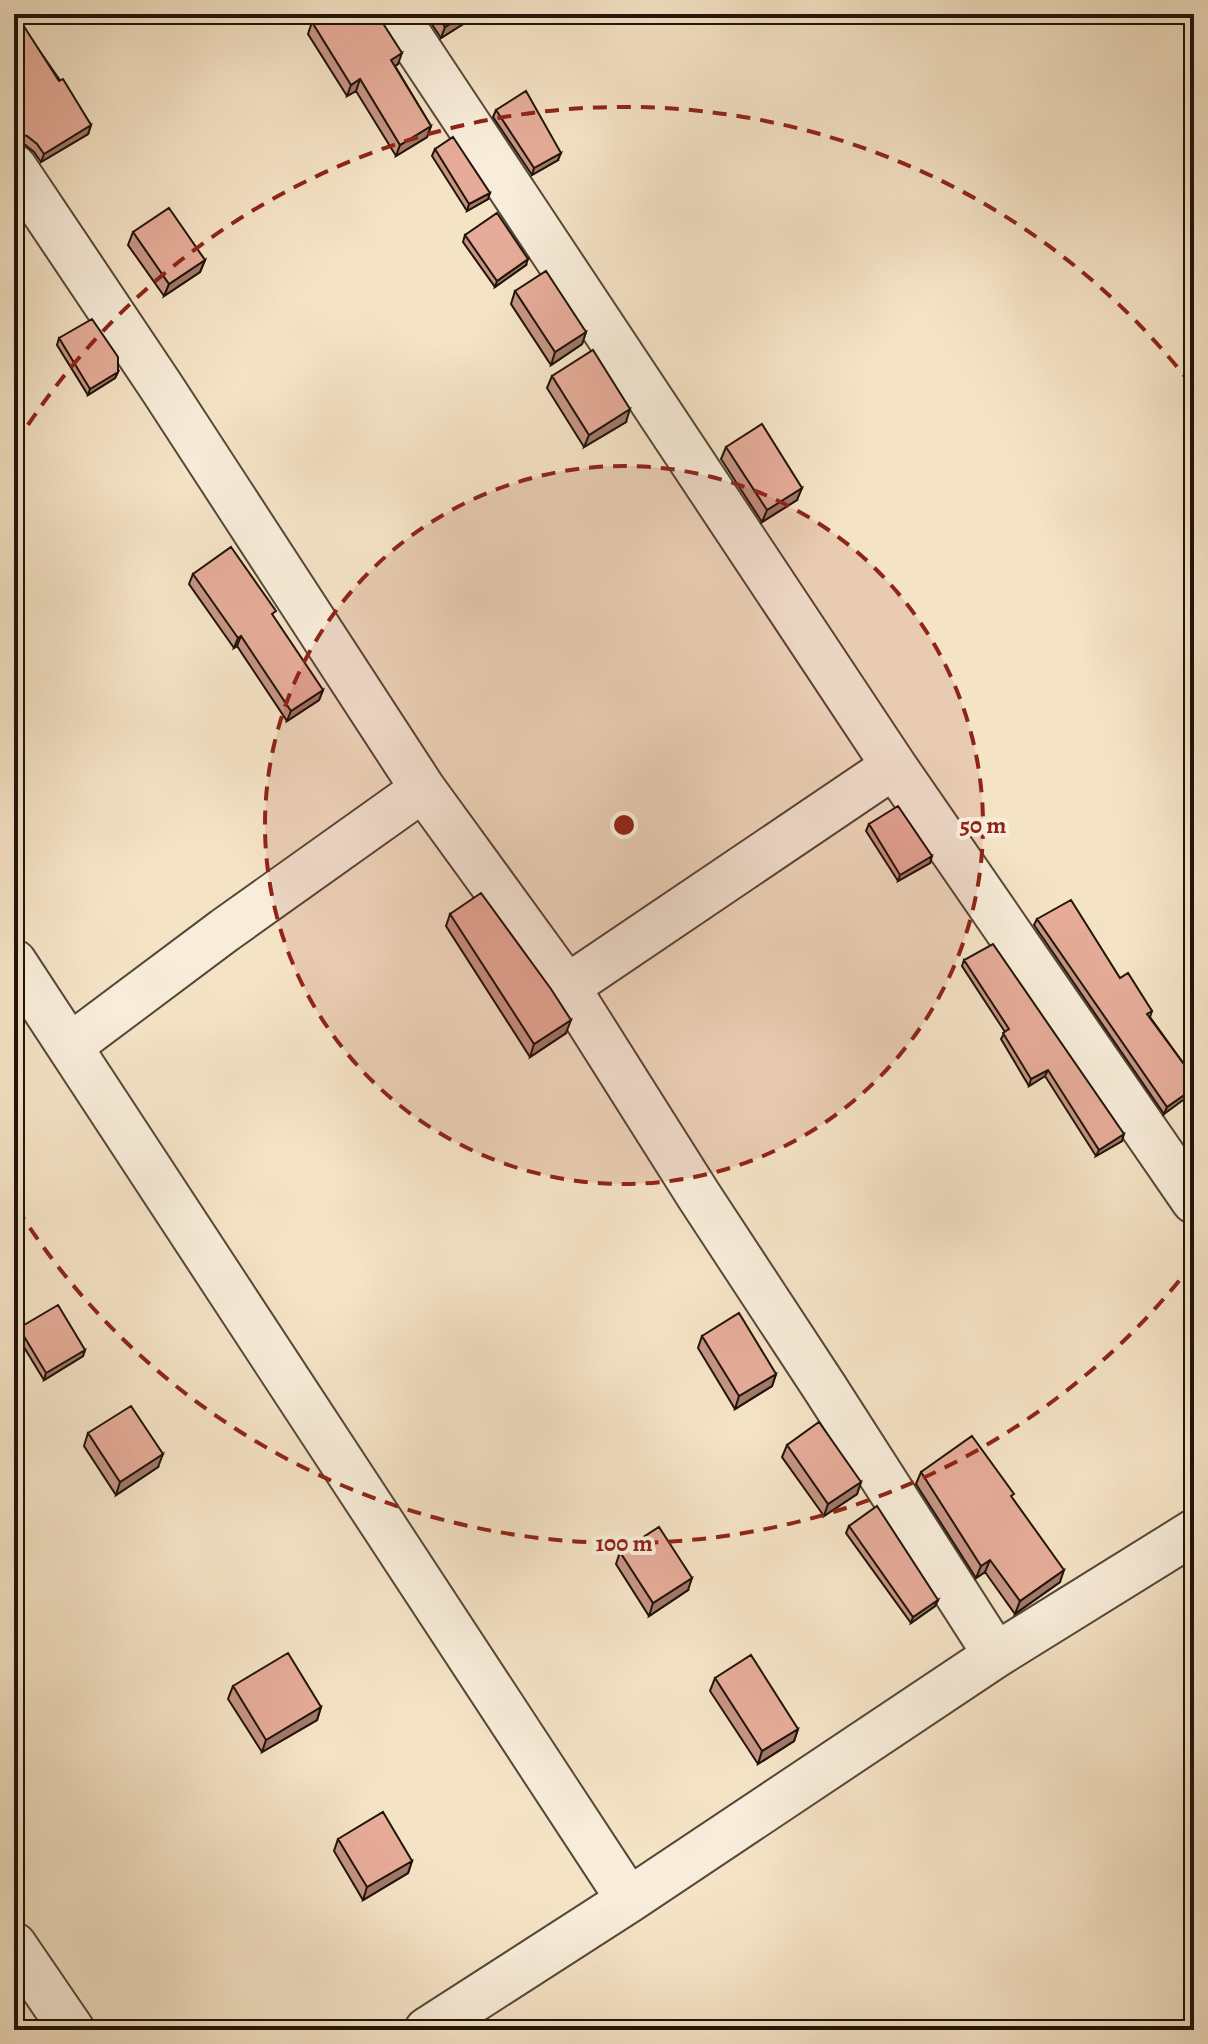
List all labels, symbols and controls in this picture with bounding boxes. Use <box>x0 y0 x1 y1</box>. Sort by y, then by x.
text: 50 m <box>960 809 1006 841</box>
centre of rings <box>610 811 638 839</box>
text: 100 m <box>595 1527 653 1559</box>

